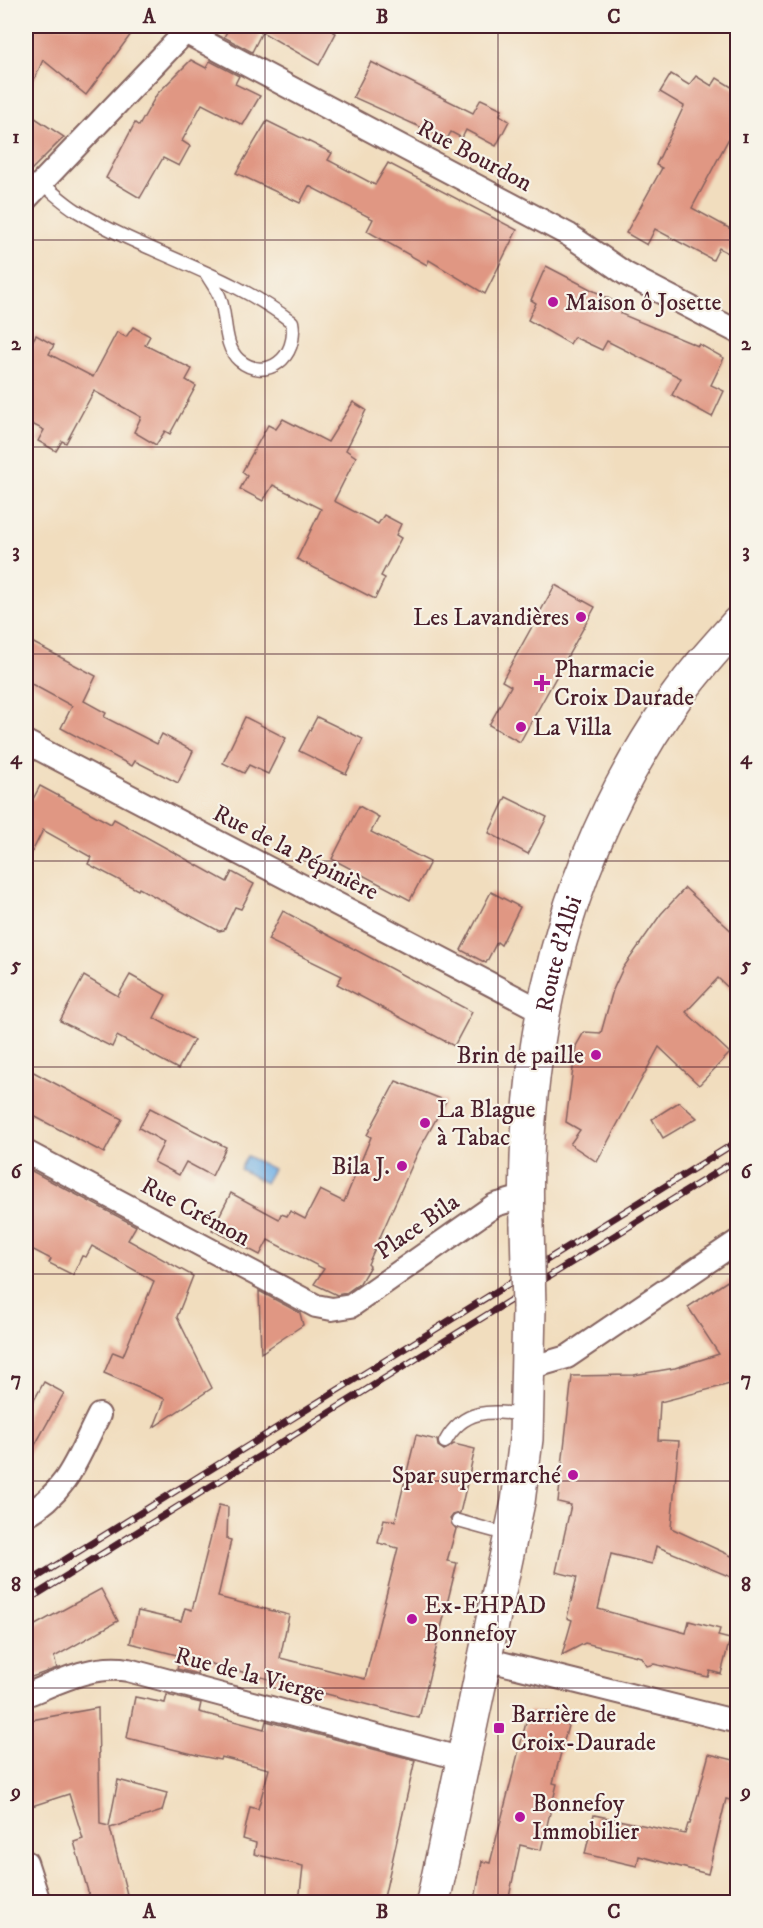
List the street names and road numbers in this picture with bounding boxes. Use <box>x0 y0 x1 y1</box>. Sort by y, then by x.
street label: Rue Bourdon <box>412 113 538 199</box>
street label: Rue de la Pépinière <box>208 798 383 907</box>
street label: Route d'Albi <box>530 892 589 1015</box>
street label: Rue Crémon <box>136 1171 256 1253</box>
street label: Place Bila <box>370 1187 466 1266</box>
street label: Rue de la Vierge <box>172 1641 328 1709</box>

